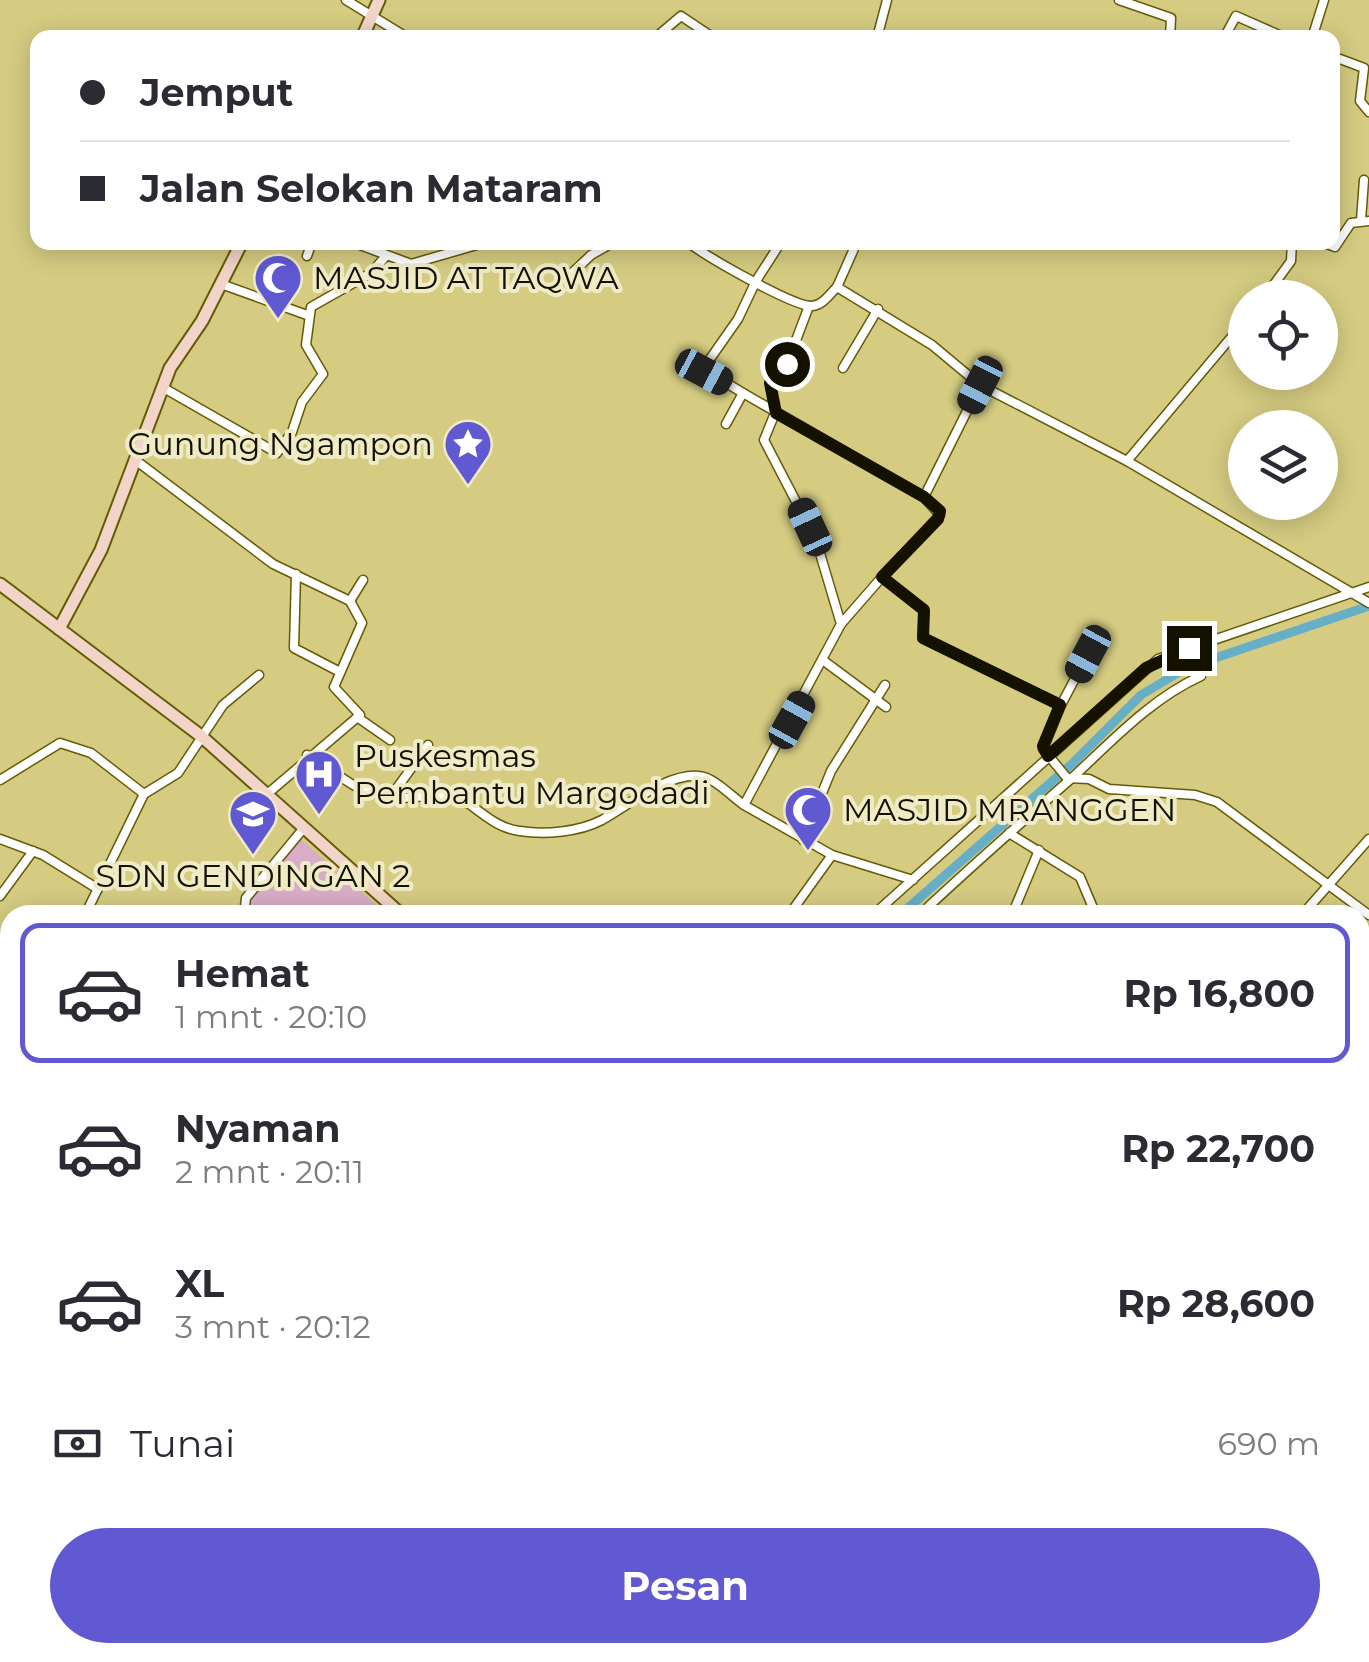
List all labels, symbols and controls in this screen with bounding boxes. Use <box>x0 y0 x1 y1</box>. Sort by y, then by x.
text: Jemput <box>140 69 293 116</box>
text: Jalan Selokan Mataram <box>140 165 603 212</box>
mosque icon: MASJID AT TAQWA <box>252 252 304 320</box>
place label: MASJID AT TAQWA <box>313 258 619 297</box>
map controls <box>1228 280 1338 520</box>
button: locate <box>1228 280 1338 390</box>
route start <box>765 342 810 387</box>
car <box>670 345 738 399</box>
car <box>953 351 1007 419</box>
button: layers <box>1228 410 1338 520</box>
place icon: Gunung Ngampon <box>442 418 494 486</box>
place label: Gunung Ngampon <box>128 424 433 463</box>
car <box>784 493 836 561</box>
car <box>1061 620 1115 688</box>
route end <box>1167 626 1212 671</box>
car <box>764 686 820 754</box>
place label: Puskesmas Pembantu Margodadi <box>354 736 710 812</box>
hospital icon: Puskesmas Pembantu Margodadi <box>293 748 345 816</box>
mosque icon: MASJID MRANGGEN <box>782 784 834 852</box>
school or university icon: SDN GENDINGAN 2 <box>227 788 279 856</box>
place label: MASJID MRANGGEN <box>843 790 1176 829</box>
place label: SDN GENDINGAN 2 <box>95 856 411 895</box>
icon: car <box>55 948 145 1038</box>
text: Hemat <box>175 950 310 997</box>
text: Rp 16,800 <box>1124 970 1315 1017</box>
text: 1 mnt · 20:10 <box>175 997 367 1036</box>
icon: car <box>55 1103 145 1193</box>
text: Nyaman <box>175 1105 341 1152</box>
text: Rp 22,700 <box>1121 1125 1315 1172</box>
text: 2 mnt · 20:11 <box>175 1152 364 1191</box>
icon: car <box>55 1258 145 1348</box>
text: XL <box>175 1260 224 1307</box>
text: Rp 28,600 <box>1117 1280 1315 1327</box>
text: 3 mnt · 20:12 <box>175 1307 371 1346</box>
icon: cash <box>50 1416 105 1471</box>
text: Tunai <box>130 1420 235 1467</box>
text: 690 m <box>1218 1424 1320 1463</box>
button: Pesan <box>50 1528 1320 1643</box>

